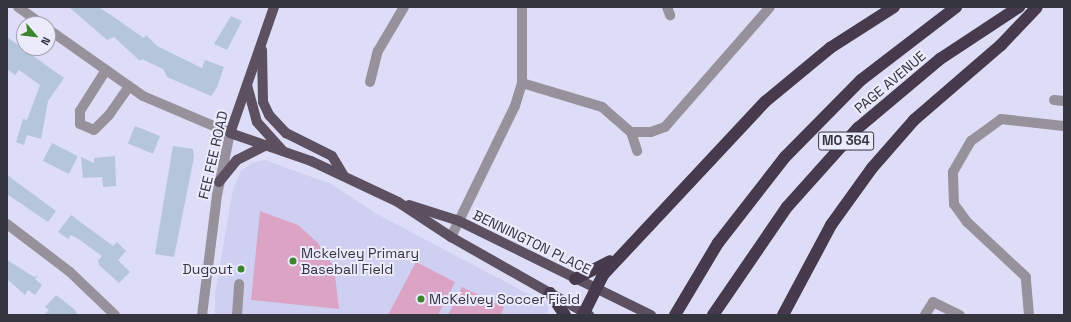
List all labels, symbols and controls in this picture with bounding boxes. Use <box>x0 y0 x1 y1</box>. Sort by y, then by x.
north arrow <box>16 16 56 56</box>
text: N <box>38 35 54 48</box>
street label: PAGE AVENUE <box>851 47 929 117</box>
street label: FEE FEE ROAD <box>195 109 231 201</box>
road number: MO 364 <box>818 130 874 152</box>
street label: BENNINGTON PLACE <box>470 206 594 278</box>
place label: Mckelvey Primary Baseball Field <box>301 245 419 278</box>
marker: Mckelvey Primary Baseball Field <box>288 256 298 266</box>
place label: Dugout <box>183 261 233 277</box>
marker: Dugout <box>236 264 246 274</box>
place label: McKelvey Soccer Field <box>429 291 580 307</box>
marker: McKelvey Soccer Field <box>416 294 426 304</box>

